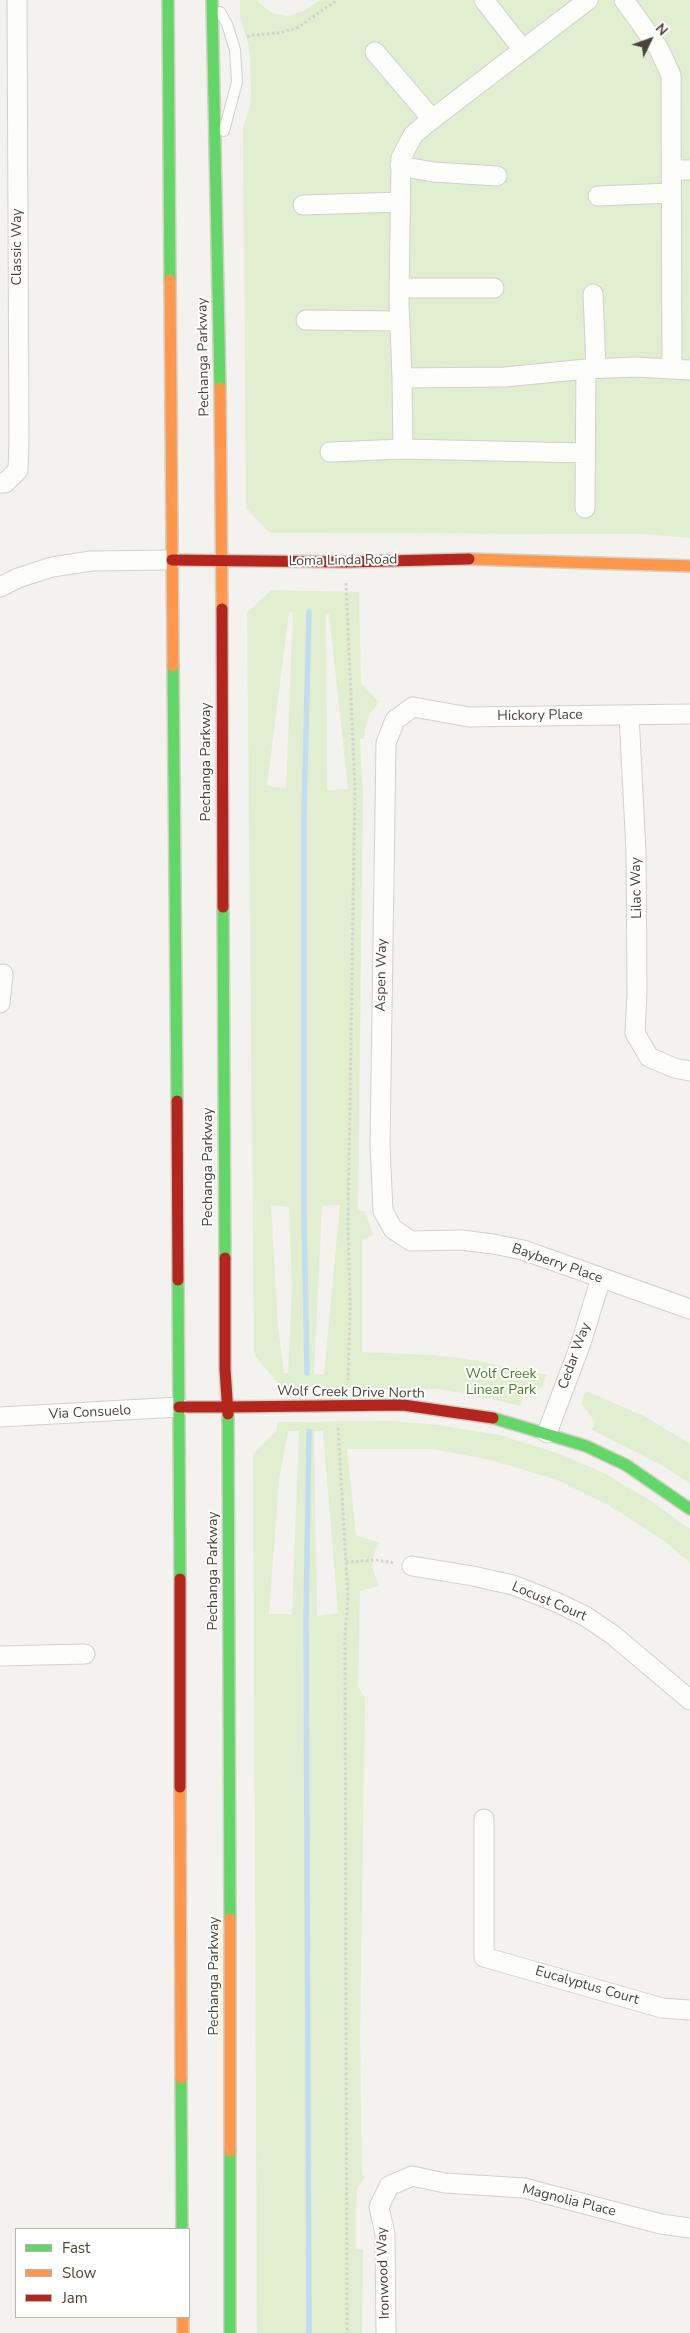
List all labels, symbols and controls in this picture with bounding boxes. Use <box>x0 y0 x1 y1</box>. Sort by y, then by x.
north arrow <box>625 15 675 65</box>
text: N <box>651 19 672 40</box>
street label: Classic Way <box>10 209 26 285</box>
street label: Pechanga Parkway <box>195 297 213 417</box>
street label: Loma Linda Road <box>288 552 398 570</box>
street label: Pechanga Parkway <box>199 703 215 821</box>
street label: Hickory Place <box>497 707 583 725</box>
street label: Lilac Way <box>628 857 646 919</box>
street label: Aspen Way <box>373 938 391 1012</box>
street label: Pechanga Parkway <box>201 1108 217 1226</box>
street label: Bayberry Place <box>509 1241 605 1287</box>
street label: Cedar Way <box>555 1320 595 1392</box>
park label: Wolf Creek Linear Park <box>466 1367 536 1400</box>
street label: Wolf Creek Drive North <box>277 1383 425 1403</box>
street label: Via Consuelo <box>48 1402 132 1424</box>
street label: Pechanga Parkway <box>206 1512 222 1630</box>
street label: Locust Court <box>509 1579 589 1625</box>
street label: Pechanga Parkway <box>207 1917 223 2035</box>
street label: Eucalyptus Court <box>533 1963 641 2009</box>
street label: Magnolia Place <box>520 2181 618 2221</box>
street label: Ironwood Way <box>374 2227 394 2319</box>
legend <box>15 2228 190 2318</box>
text: Fast <box>62 2238 90 2258</box>
text: Slow <box>62 2263 96 2283</box>
text: Jam <box>62 2288 88 2308</box>

